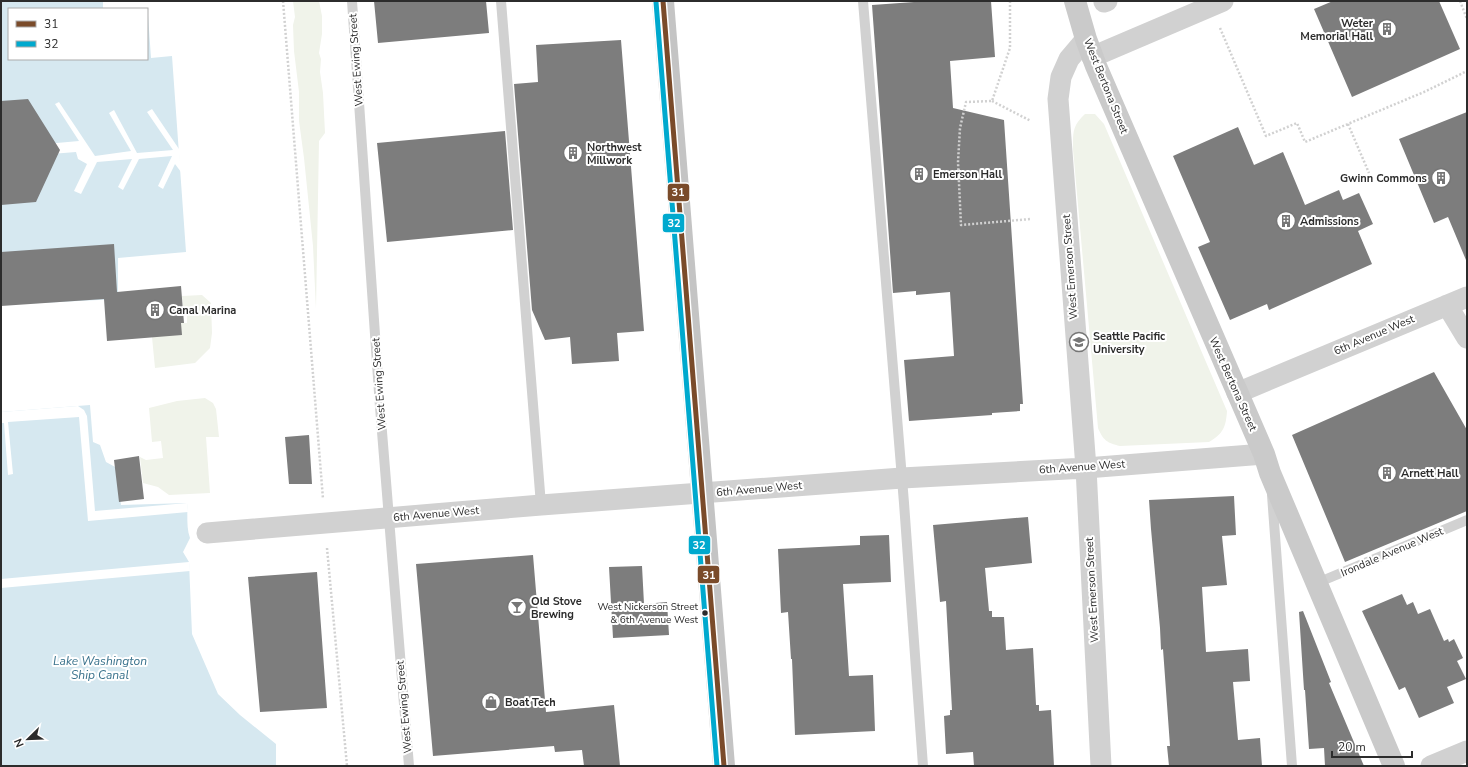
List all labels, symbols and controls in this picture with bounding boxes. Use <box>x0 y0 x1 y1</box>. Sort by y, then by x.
legend <box>8 8 148 60</box>
street label: West Ewing Street <box>345 13 367 107</box>
text: 31 <box>44 16 58 32</box>
place label: Weter Memorial Hall <box>1300 16 1374 44</box>
building icon: Weter Memorial Hall <box>1376 18 1398 40</box>
text: 32 <box>44 36 58 52</box>
street label: West Bertona Street <box>1080 36 1132 136</box>
place label: Northwest Millwork <box>587 140 642 168</box>
building icon: Northwest Millwork <box>562 142 584 164</box>
building icon: Emerson Hall <box>908 163 930 185</box>
place label: Emerson Hall <box>933 167 1003 182</box>
building icon: Gwinn Commons <box>1430 167 1452 189</box>
place label: Gwinn Commons <box>1340 171 1427 186</box>
line badge: 31 <box>667 183 690 202</box>
text: 31 <box>671 185 685 200</box>
building icon: Admissions <box>1275 210 1297 232</box>
line badge: 32 <box>662 213 685 233</box>
street label: West Emerson Street <box>1059 214 1081 320</box>
place label: Admissions <box>1300 214 1359 229</box>
text: 32 <box>667 216 681 231</box>
building icon: Canal Marina <box>144 299 166 321</box>
place label: Canal Marina <box>169 303 236 318</box>
street label: 6th Avenue West <box>1331 311 1417 359</box>
place label: Seattle Pacific University <box>1093 329 1166 357</box>
school or university icon: Seattle Pacific University <box>1068 331 1090 353</box>
street label: West Bertona Street <box>1205 335 1261 434</box>
street label: West Ewing Street <box>368 337 390 431</box>
street label: 6th Avenue West <box>1038 457 1126 477</box>
building icon: Arnett Hall <box>1376 462 1398 484</box>
place label: Arnett Hall <box>1401 466 1459 481</box>
street label: 6th Avenue West <box>715 478 803 500</box>
street label: 6th Avenue West <box>392 503 480 525</box>
street label: Irondale Avenue West <box>1339 524 1446 580</box>
line badge: 32 <box>688 535 711 555</box>
street label: West Emerson Street <box>1082 537 1102 643</box>
text: 32 <box>692 538 706 553</box>
line badge: 31 <box>697 565 720 584</box>
text: 31 <box>702 568 716 583</box>
place label: Old Stove Brewing <box>531 594 582 622</box>
bar icon: Old Stove Brewing <box>506 596 528 618</box>
place label: West Nickerson Street & 6th Avenue West <box>597 600 698 627</box>
marker: West Nickerson Street & 6th Avenue West <box>700 608 710 618</box>
water label: Lake Washington Ship Canal <box>53 653 147 683</box>
street label: West Ewing Street <box>392 660 416 754</box>
shop icon: Boat Tech <box>480 691 502 713</box>
place label: Boat Tech <box>505 695 556 710</box>
north arrow <box>8 719 48 759</box>
scale bar <box>1332 733 1412 759</box>
text: N <box>11 736 28 749</box>
text: 20 m <box>1338 739 1366 755</box>

